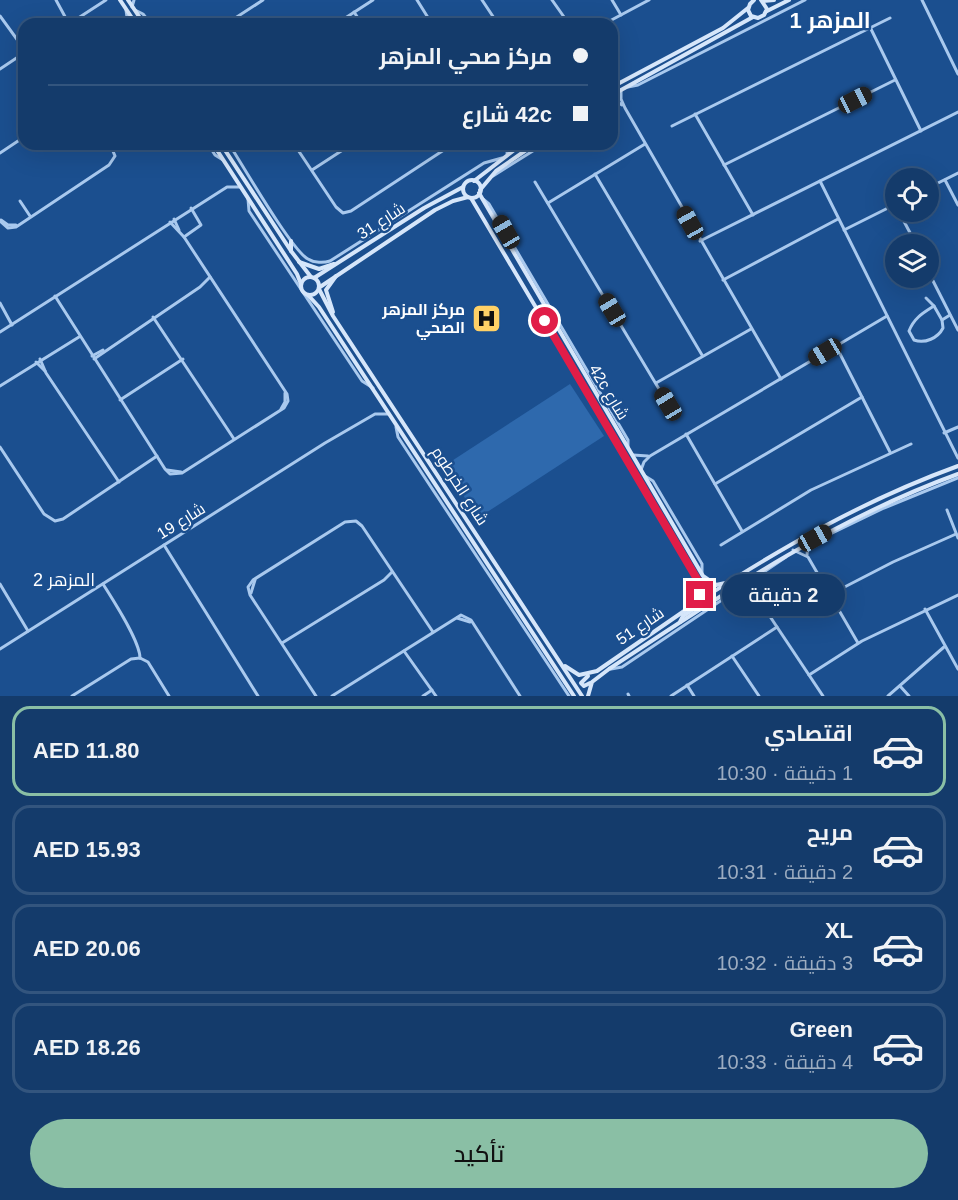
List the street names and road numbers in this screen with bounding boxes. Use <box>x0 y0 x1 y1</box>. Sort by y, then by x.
street label: شارع 31 <box>354 199 410 245</box>
street label: 42c شارع <box>583 361 632 424</box>
street label: شارع الخرطوم <box>426 444 492 530</box>
street label: شارع 19 <box>154 500 210 545</box>
street label: شارع 51 <box>613 604 668 650</box>

